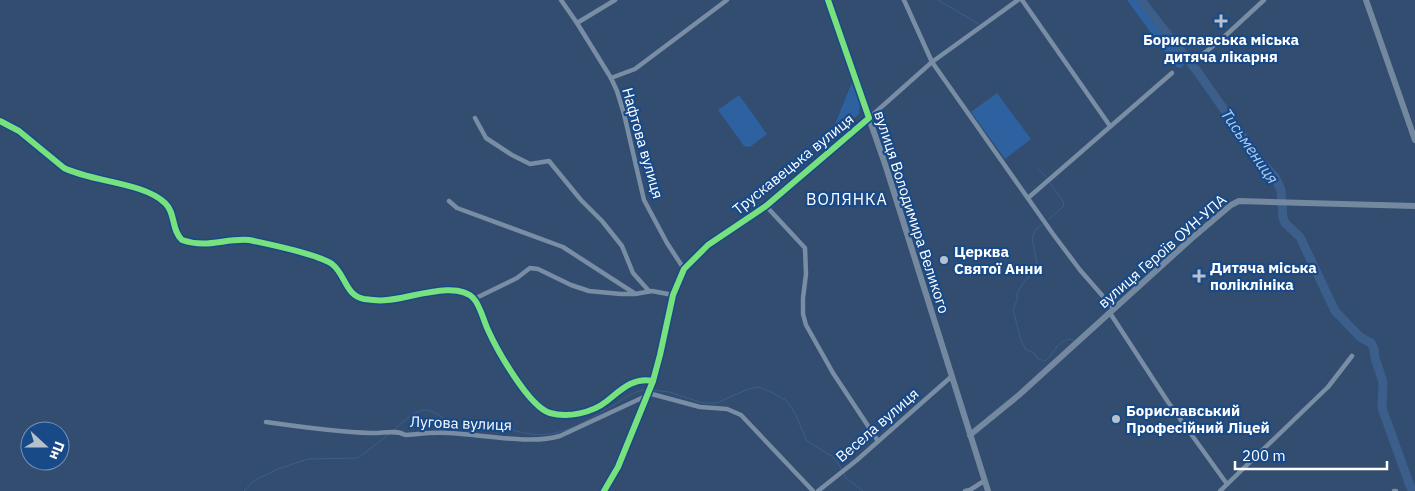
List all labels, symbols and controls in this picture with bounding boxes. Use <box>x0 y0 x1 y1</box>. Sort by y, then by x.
marker: Бориславська міська дитяча лікарня <box>1214 14 1228 28</box>
place label: Бориславська міська дитяча лікарня <box>1143 30 1300 66</box>
street label: Нафтова вулиця <box>618 85 668 201</box>
water label: Тисьмениця <box>1217 105 1283 187</box>
street label: вулиця Володимира Великого <box>870 108 954 316</box>
street label: Трускавецька вулиця <box>729 109 857 219</box>
district label: ВОЛЯНКА <box>806 189 888 209</box>
street label: вулиця Героїв ОУН-УПА <box>1094 190 1230 312</box>
place label: Церква Святої Анни <box>954 242 1043 278</box>
marker: Церква Святої Анни <box>938 254 950 266</box>
place label: Дитяча міська поліклініка <box>1210 258 1317 294</box>
marker: Дитяча міська поліклініка <box>1192 269 1206 283</box>
street label: Весела вулиця <box>832 384 922 466</box>
place label: Бориславський Професійний Ліцей <box>1126 401 1270 437</box>
street label: Лугова вулиця <box>410 412 512 434</box>
marker: Бориславський Професійний Ліцей <box>1110 413 1122 425</box>
north arrow <box>20 421 70 471</box>
scale bar <box>1235 438 1388 470</box>
text: Пн <box>45 439 69 463</box>
text: 200 m <box>1242 446 1286 465</box>

